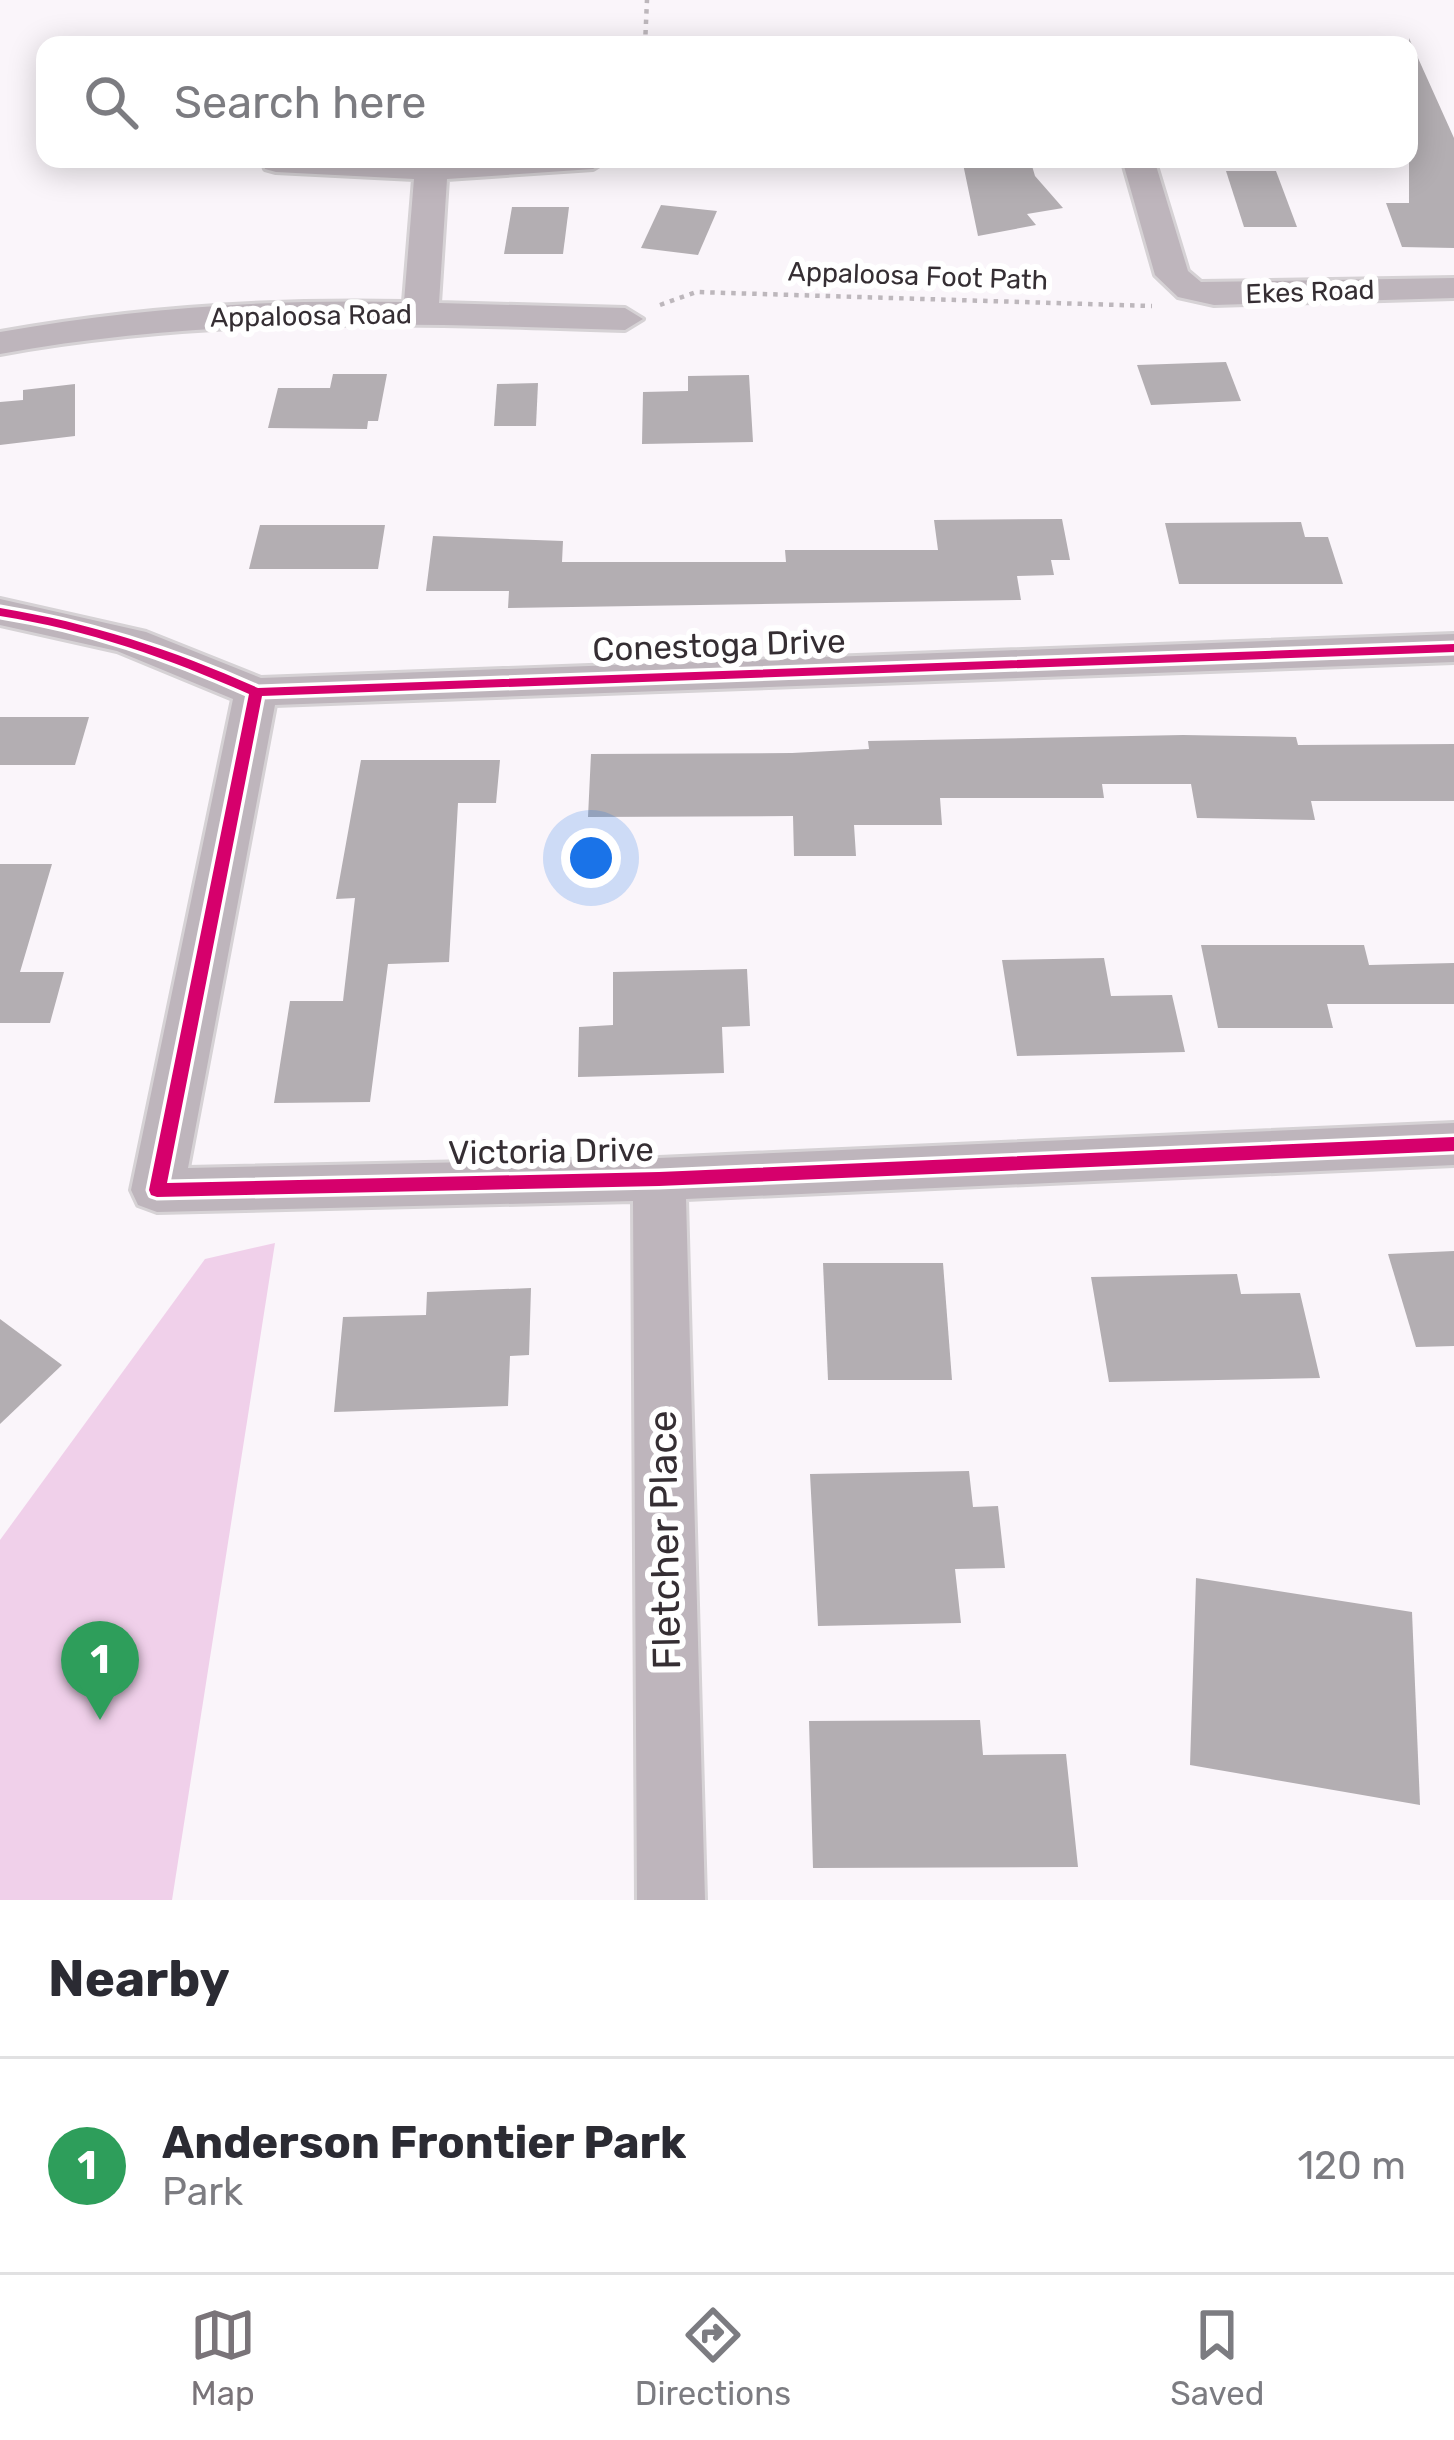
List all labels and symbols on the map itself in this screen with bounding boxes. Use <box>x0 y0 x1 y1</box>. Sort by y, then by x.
street label: Appaloosa Foot Path <box>787 255 1049 297</box>
street label: Ekes Road <box>1245 274 1375 310</box>
street label: Appaloosa Road <box>210 298 412 334</box>
street label: Conestoga Drive <box>592 621 846 669</box>
your location <box>561 828 621 888</box>
street label: Victoria Drive <box>448 1130 654 1172</box>
street label: Fletcher Place <box>640 1410 690 1670</box>
pin: 1 <box>61 1621 139 1720</box>

